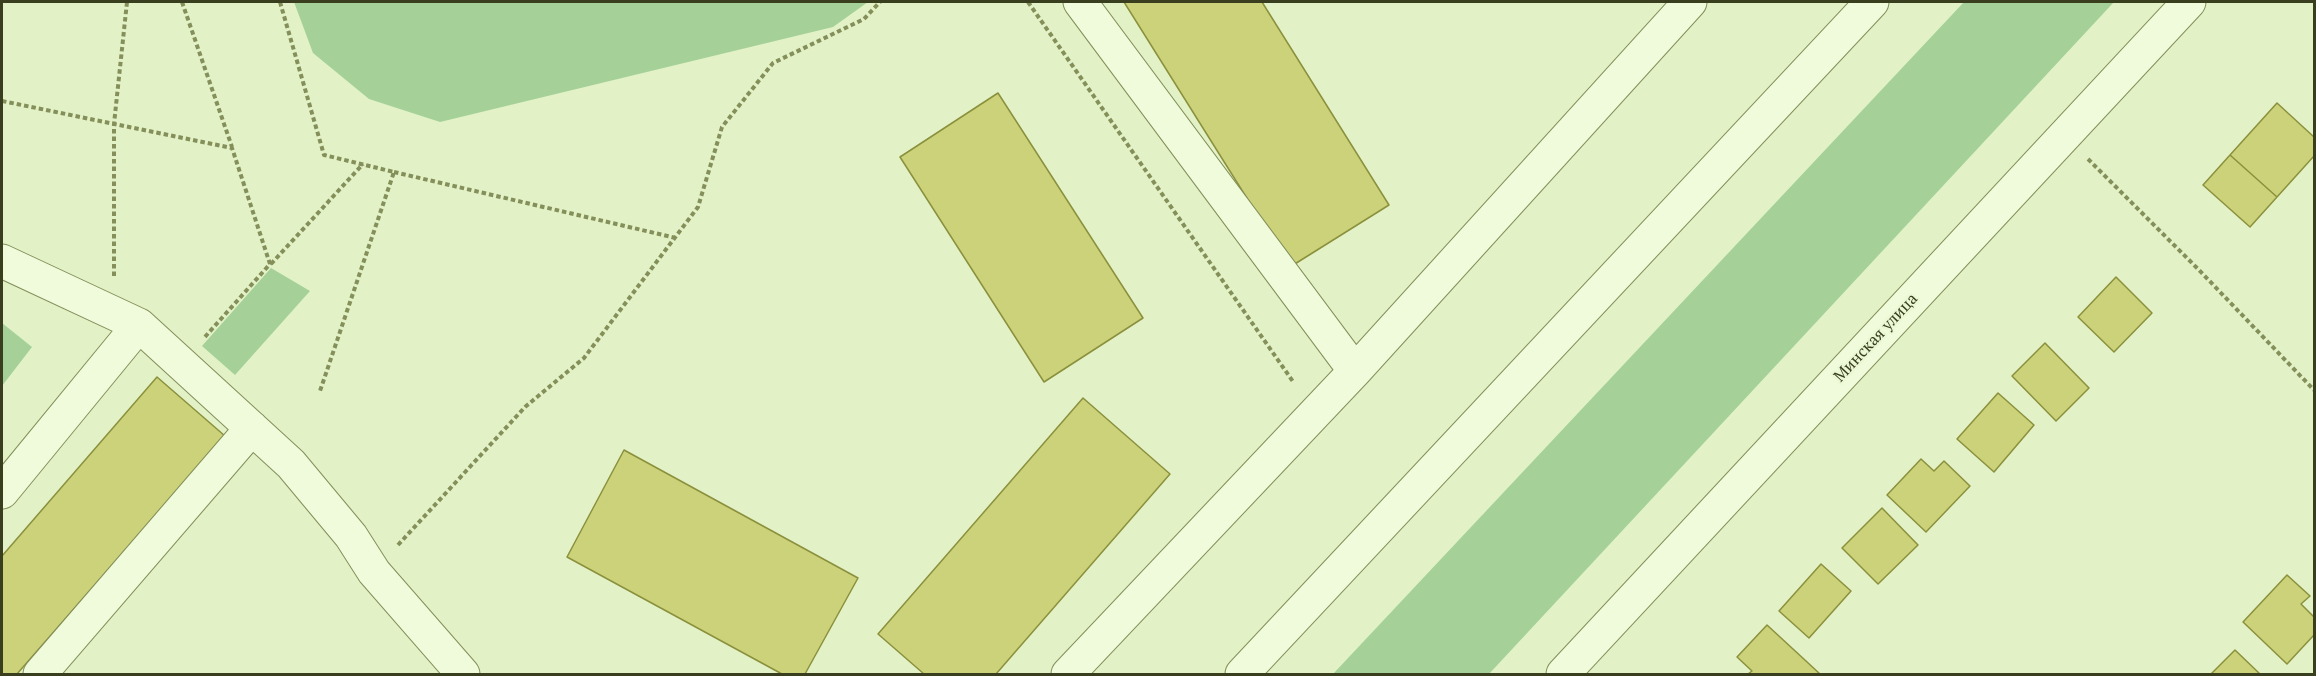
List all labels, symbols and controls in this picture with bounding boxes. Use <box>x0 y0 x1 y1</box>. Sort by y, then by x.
street label: Минская улица <box>1830 290 1922 386</box>

